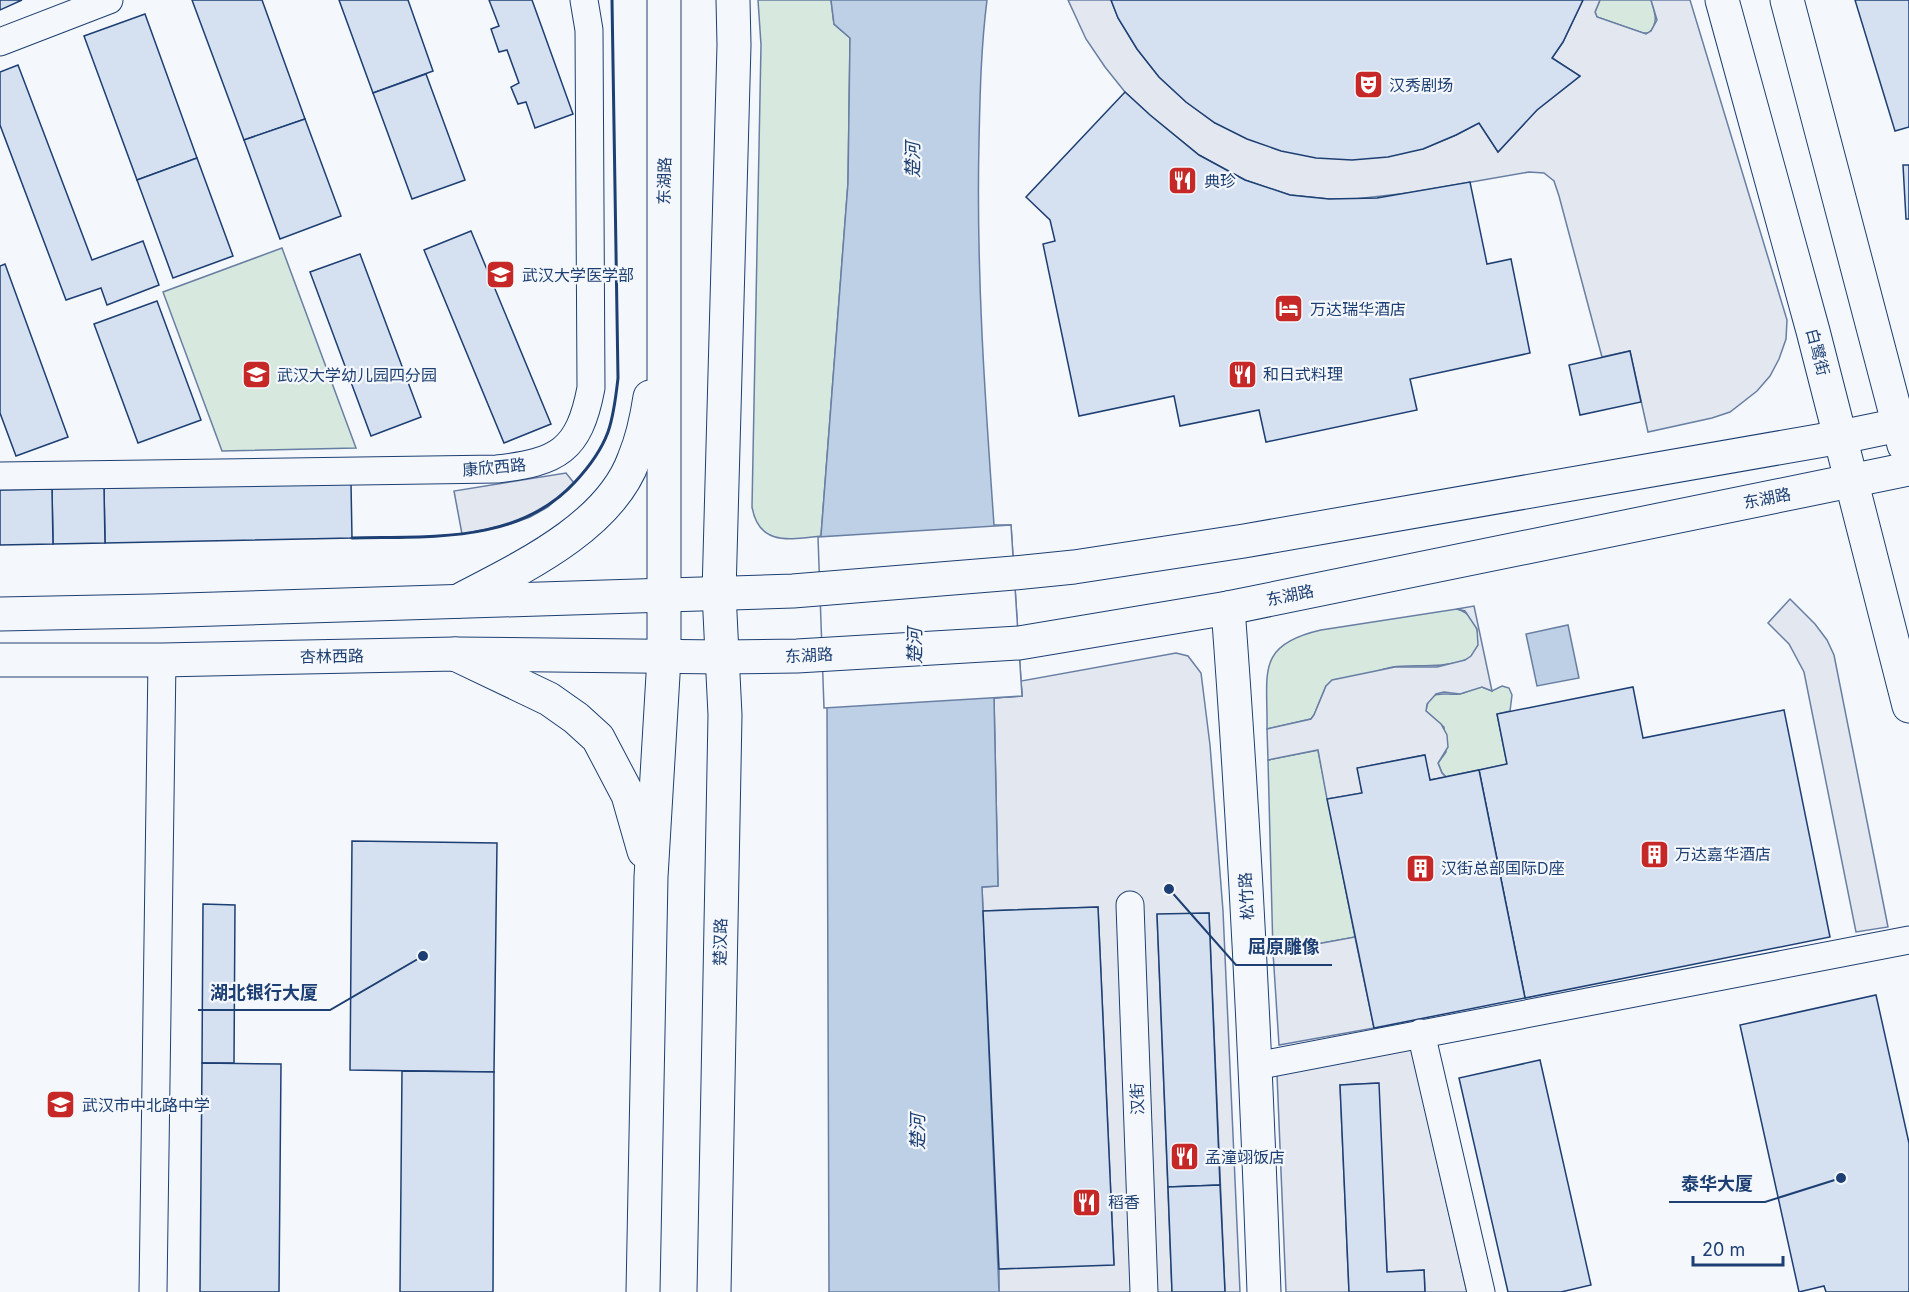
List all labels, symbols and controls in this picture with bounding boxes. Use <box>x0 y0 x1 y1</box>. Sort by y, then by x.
theatre icon: 汉秀剧场 <box>1352 69 1384 101</box>
place label: 汉秀剧场 <box>1389 75 1453 95</box>
water label: 楚河 <box>902 139 923 178</box>
street label: 东湖路 <box>654 157 674 205</box>
restaurant icon: 典珍 <box>1167 165 1199 197</box>
place label: 典珍 <box>1204 171 1236 191</box>
school or university icon: 武汉大学医学部 <box>485 259 517 291</box>
place label: 武汉大学医学部 <box>522 265 634 285</box>
hotel icon: 万达瑞华酒店 <box>1273 293 1305 325</box>
place label: 万达瑞华酒店 <box>1310 299 1406 319</box>
street label: 白鹭街 <box>1802 326 1834 378</box>
restaurant icon: 和日式料理 <box>1226 358 1258 390</box>
school or university icon: 武汉大学幼儿园四分园 <box>240 359 272 391</box>
place label: 和日式料理 <box>1263 364 1343 384</box>
place label: 武汉大学幼儿园四分园 <box>277 365 437 385</box>
street label: 康欣西路 <box>461 454 527 480</box>
street label: 东湖路 <box>1742 484 1792 512</box>
street label: 东湖路 <box>1264 580 1316 610</box>
water label: 楚河 <box>904 625 925 664</box>
street label: 东湖路 <box>785 644 833 666</box>
street label: 杏林西路 <box>300 645 364 667</box>
building icon: 万达嘉华酒店 <box>1638 838 1670 870</box>
place label: 万达嘉华酒店 <box>1675 844 1771 864</box>
building icon: 汉街总部国际D座 <box>1404 852 1436 884</box>
place label: 汉街总部国际D座 <box>1441 858 1565 878</box>
street label: 松竹路 <box>1235 872 1257 920</box>
street label: 楚汉路 <box>710 918 730 966</box>
callout: 屈原雕像 <box>1236 929 1332 965</box>
text: 屈原雕像 <box>1248 936 1320 957</box>
callout: 湖北银行大厦 <box>198 974 330 1010</box>
text: 湖北银行大厦 <box>210 982 318 1003</box>
street label: 汉街 <box>1126 1083 1148 1115</box>
school or university icon: 武汉市中北路中学 <box>45 1089 77 1121</box>
place label: 武汉市中北路中学 <box>82 1095 210 1115</box>
water label: 楚河 <box>907 1111 928 1150</box>
restaurant icon: 孟潼翊饭店 <box>1168 1141 1200 1173</box>
place label: 孟潼翊饭店 <box>1205 1147 1285 1167</box>
callout: 泰华大厦 <box>1669 1166 1765 1202</box>
text: 泰华大厦 <box>1681 1173 1753 1194</box>
restaurant icon: 稻香 <box>1071 1186 1103 1218</box>
place label: 稻香 <box>1108 1192 1140 1212</box>
scale bar <box>1693 1229 1783 1267</box>
text: 20 m <box>1702 1239 1745 1260</box>

